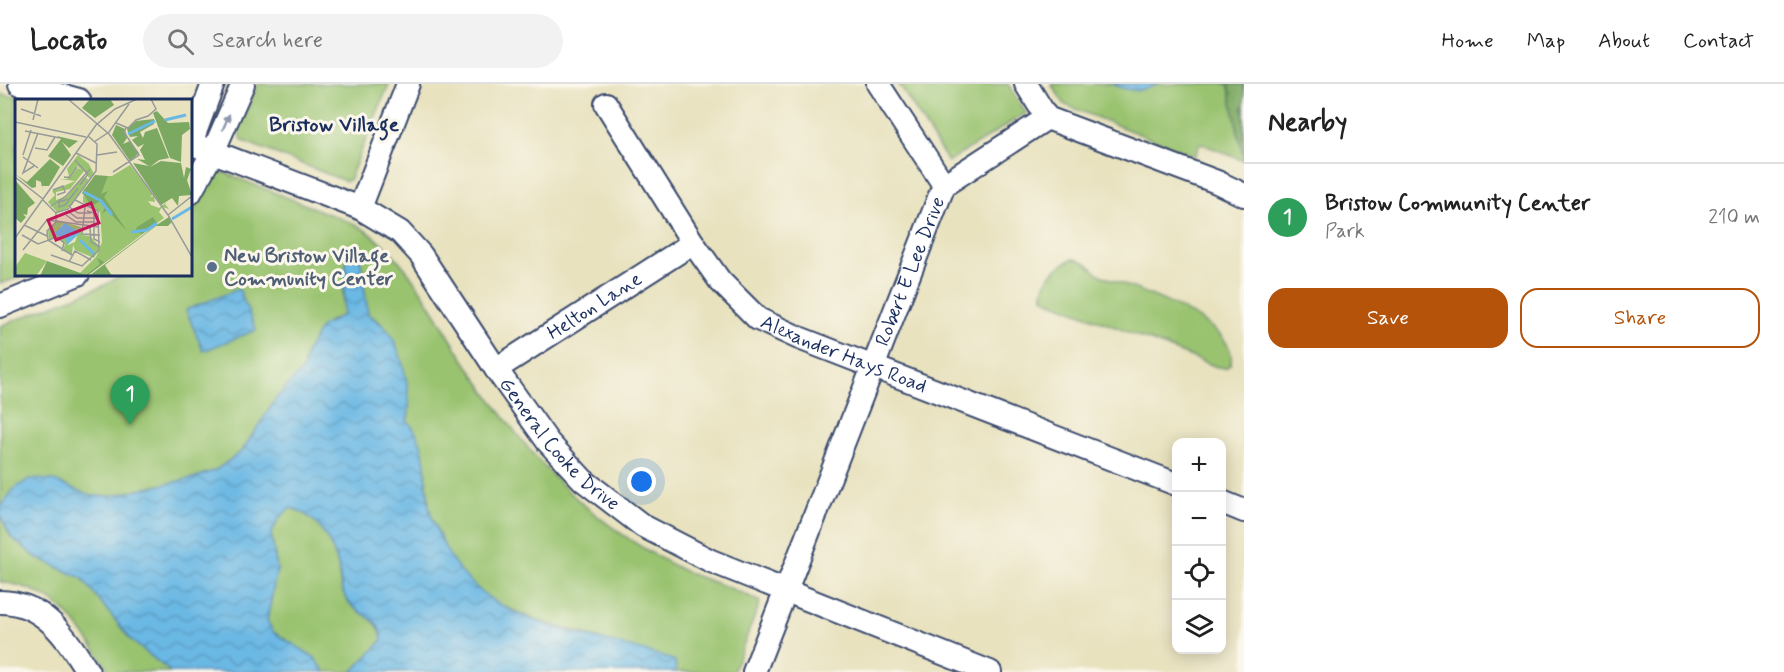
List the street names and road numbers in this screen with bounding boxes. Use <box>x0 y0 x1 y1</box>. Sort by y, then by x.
street label: Robert E Lee Drive <box>869 193 952 350</box>
street label: Helton Lane <box>542 265 647 346</box>
street label: Alexander Hays Road <box>756 309 931 400</box>
street label: General Cooke Drive <box>493 372 625 517</box>

